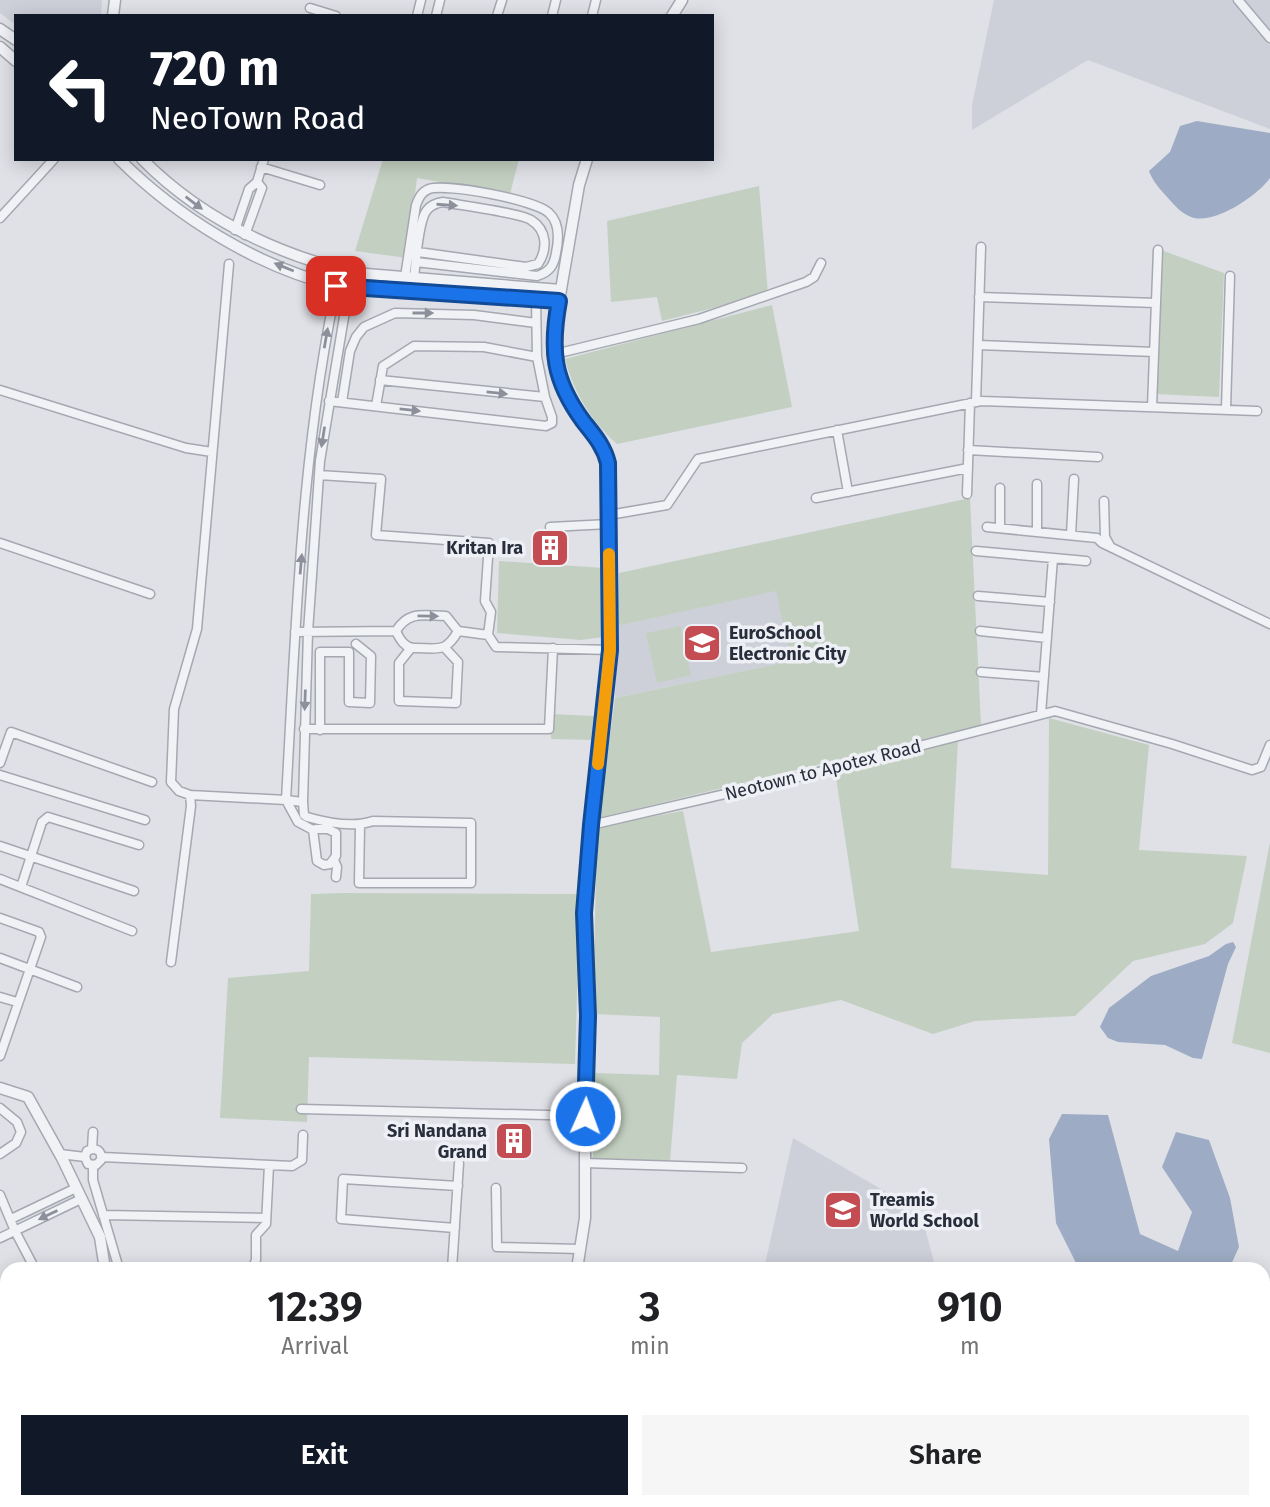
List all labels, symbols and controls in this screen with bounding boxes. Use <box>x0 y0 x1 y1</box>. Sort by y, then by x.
text: 720 m <box>150 39 280 98</box>
icon: left <box>35 42 126 133</box>
text: NeoTown Road <box>150 99 365 137</box>
one-way arrow <box>185 196 203 210</box>
one-way arrow <box>436 199 458 210</box>
pin <box>306 256 366 316</box>
one-way arrow <box>273 262 294 273</box>
icon: arrive <box>317 267 355 305</box>
one-way arrow <box>413 307 435 319</box>
one-way arrow <box>321 327 332 349</box>
one-way arrow <box>486 387 508 398</box>
one-way arrow <box>399 405 421 416</box>
one-way arrow <box>317 426 328 448</box>
building icon: Kritan Ira <box>529 527 571 569</box>
place label: Kritan Ira <box>446 537 523 559</box>
one-way arrow <box>296 552 307 574</box>
one-way arrow <box>417 610 439 622</box>
school or university icon: EuroSchool Electronic City <box>681 622 723 664</box>
place label: EuroSchool Electronic City <box>729 622 847 665</box>
one-way arrow <box>300 689 311 711</box>
street label: Neotown to Apotex Road <box>723 735 923 805</box>
position arrow <box>548 1079 622 1153</box>
place label: Sri Nandana Grand <box>387 1120 487 1163</box>
building icon: Sri Nandana Grand <box>493 1120 535 1162</box>
school or university icon: Treamis World School <box>822 1189 864 1231</box>
place label: Treamis World School <box>870 1189 979 1232</box>
one-way arrow <box>38 1209 58 1220</box>
text: 12:39 <box>267 1282 363 1332</box>
text: 3 <box>639 1282 661 1332</box>
text: 910 <box>937 1282 1003 1332</box>
text: Arrival <box>281 1332 349 1360</box>
text: min <box>630 1332 670 1360</box>
text: m <box>960 1332 980 1360</box>
button: Exit <box>21 1415 628 1495</box>
button: Share <box>642 1415 1249 1495</box>

